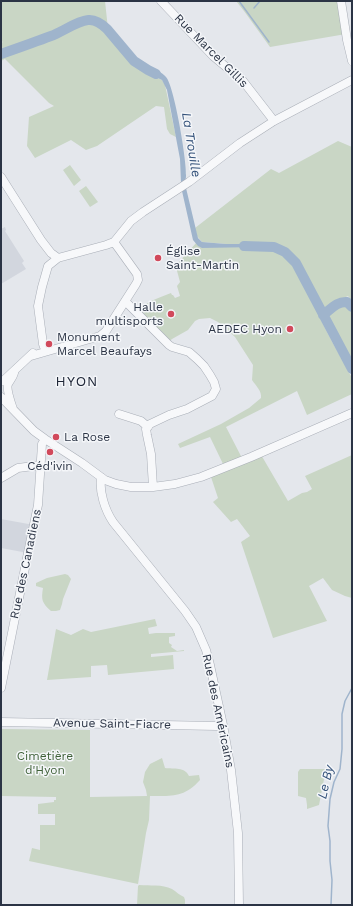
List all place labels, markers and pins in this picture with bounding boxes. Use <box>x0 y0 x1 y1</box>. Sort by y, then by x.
place label: Église Saint-Martin <box>166 244 239 272</box>
marker: Église Saint-Martin <box>153 253 163 263</box>
place label: Halle multisports <box>96 300 163 328</box>
marker: Halle multisports <box>166 309 176 319</box>
place label: AEDEC Hyon <box>208 322 282 336</box>
marker: AEDEC Hyon <box>285 324 295 334</box>
place label: Monument Marcel Beaufays <box>57 330 152 358</box>
marker: Monument Marcel Beaufays <box>44 339 54 349</box>
place label: La Rose <box>64 430 110 444</box>
marker: La Rose <box>51 432 61 442</box>
marker: Céd'ivin <box>45 447 55 457</box>
place label: Céd'ivin <box>27 459 73 473</box>

